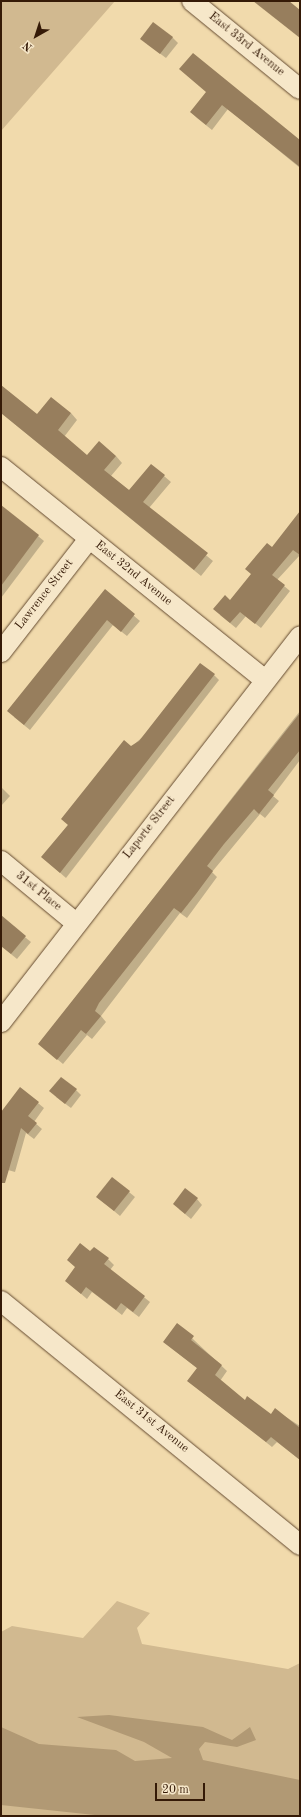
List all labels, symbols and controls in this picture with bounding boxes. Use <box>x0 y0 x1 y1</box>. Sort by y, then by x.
street label: East 33rd Avenue <box>205 10 287 80</box>
north arrow <box>16 16 56 56</box>
text: N <box>21 39 35 53</box>
street label: East 32nd Avenue <box>92 538 174 610</box>
street label: Lawrence Street <box>13 557 77 633</box>
street label: Laporte Street <box>121 794 179 862</box>
street label: 31st Place <box>12 869 64 915</box>
street label: East 31st Avenue <box>111 1388 191 1456</box>
scale bar <box>157 1775 207 1801</box>
text: 20 m <box>162 1784 189 1796</box>

